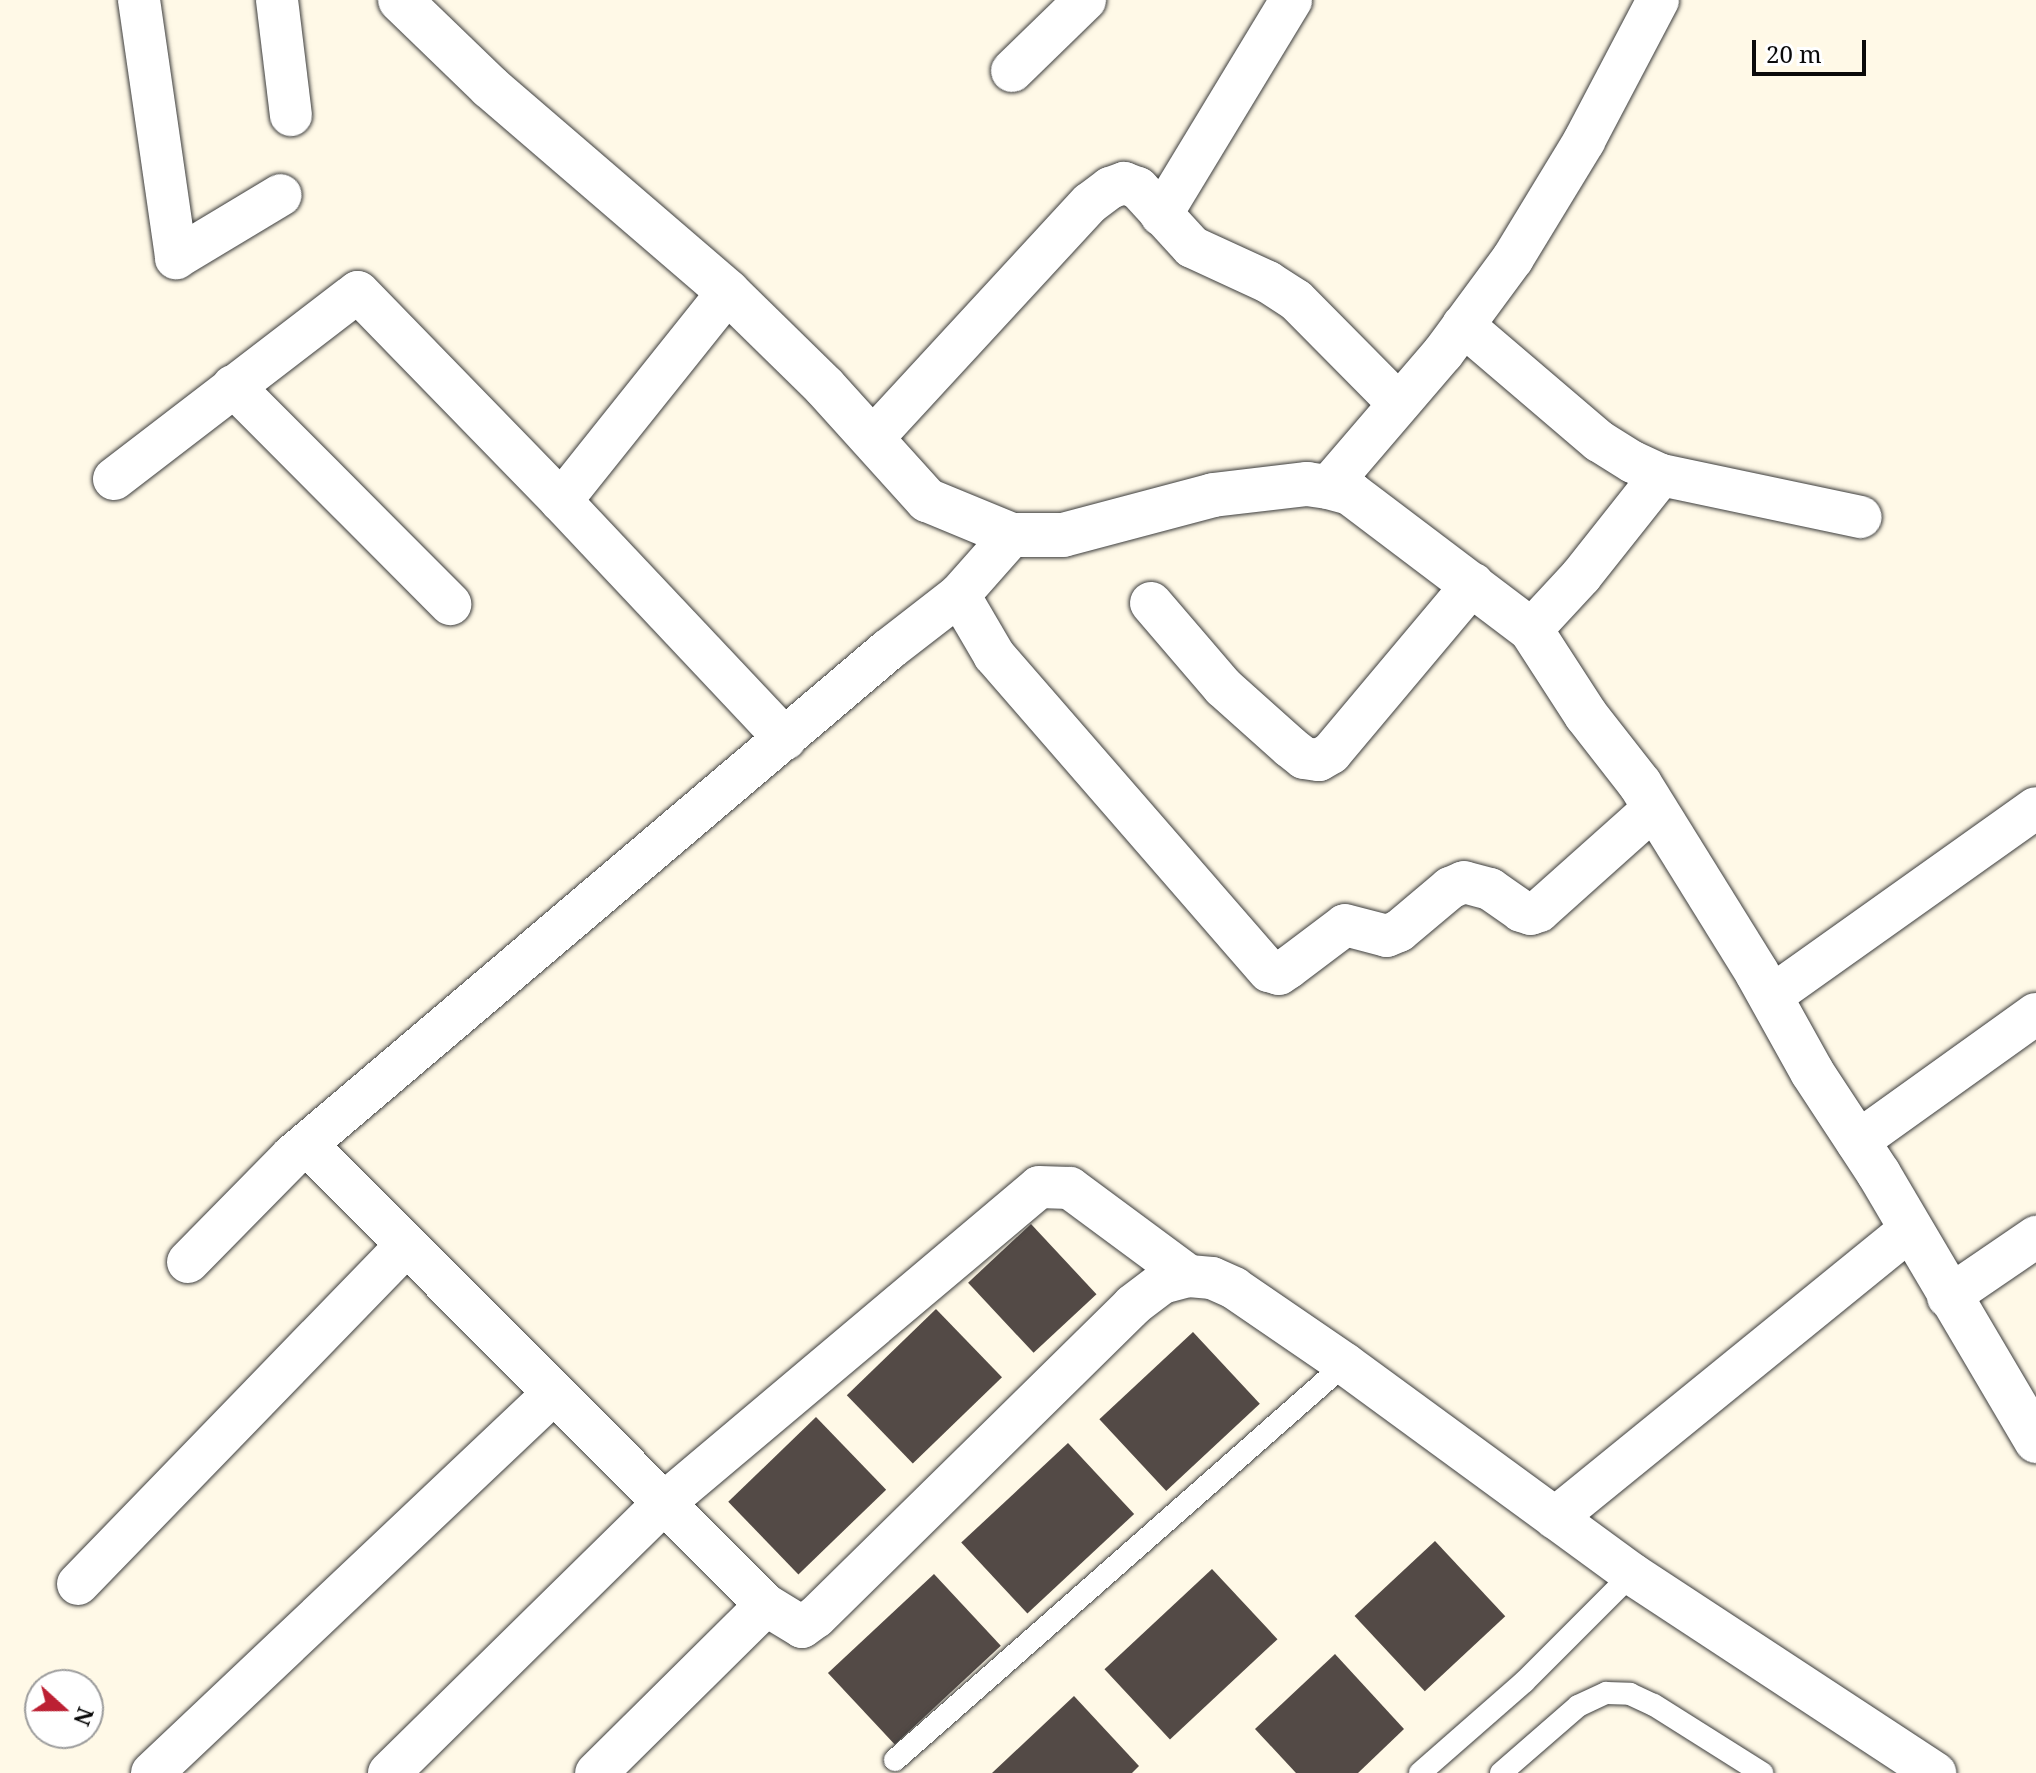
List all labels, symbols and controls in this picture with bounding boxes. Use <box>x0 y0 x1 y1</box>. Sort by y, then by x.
scale bar <box>1756 24 1870 74</box>
text: 20 m <box>1766 37 1822 70</box>
north arrow <box>24 1669 104 1749</box>
text: N <box>67 1703 102 1730</box>

